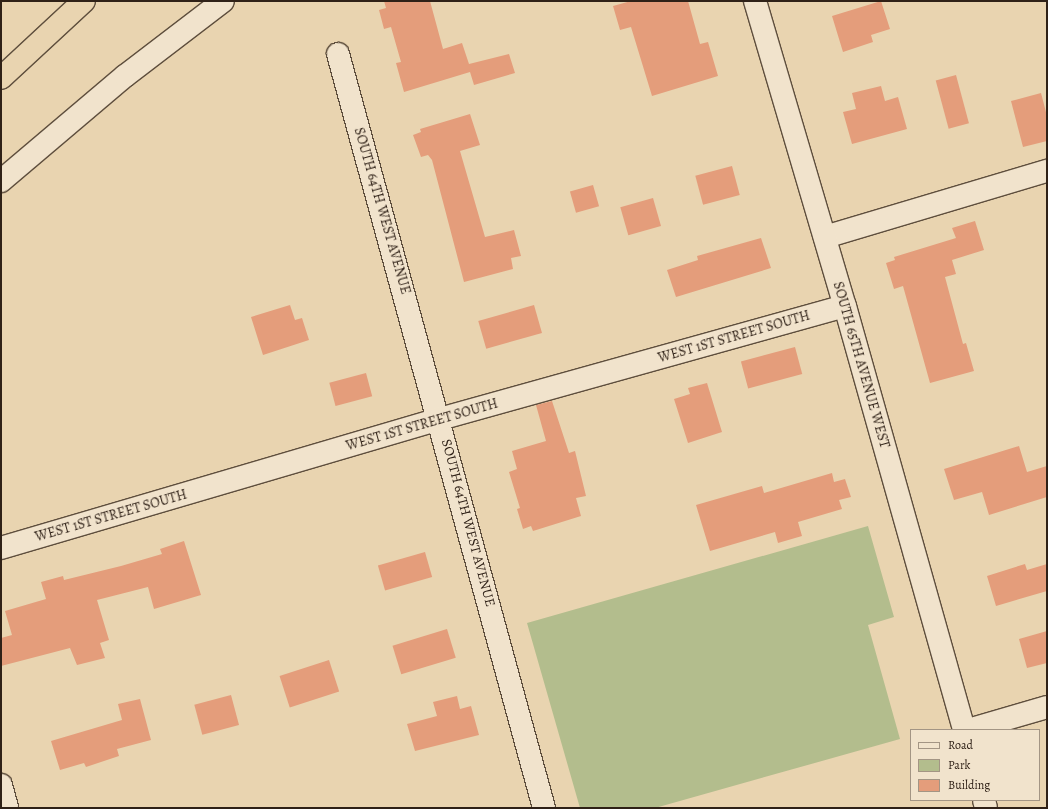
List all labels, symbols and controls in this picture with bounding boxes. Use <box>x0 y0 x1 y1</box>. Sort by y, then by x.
street label: SOUTH 64TH WEST AVENUE <box>350 126 414 296</box>
street label: SOUTH 65TH AVENUE WEST <box>829 280 893 450</box>
street label: WEST 1ST STREET SOUTH <box>656 307 812 367</box>
street label: WEST 1ST STREET SOUTH <box>344 395 500 455</box>
street label: SOUTH 64TH WEST AVENUE <box>438 437 498 609</box>
street label: WEST 1ST STREET SOUTH <box>33 486 189 546</box>
legend <box>910 729 1040 801</box>
text: Road <box>948 737 973 753</box>
text: Park <box>948 757 971 773</box>
text: Building <box>948 777 990 793</box>

